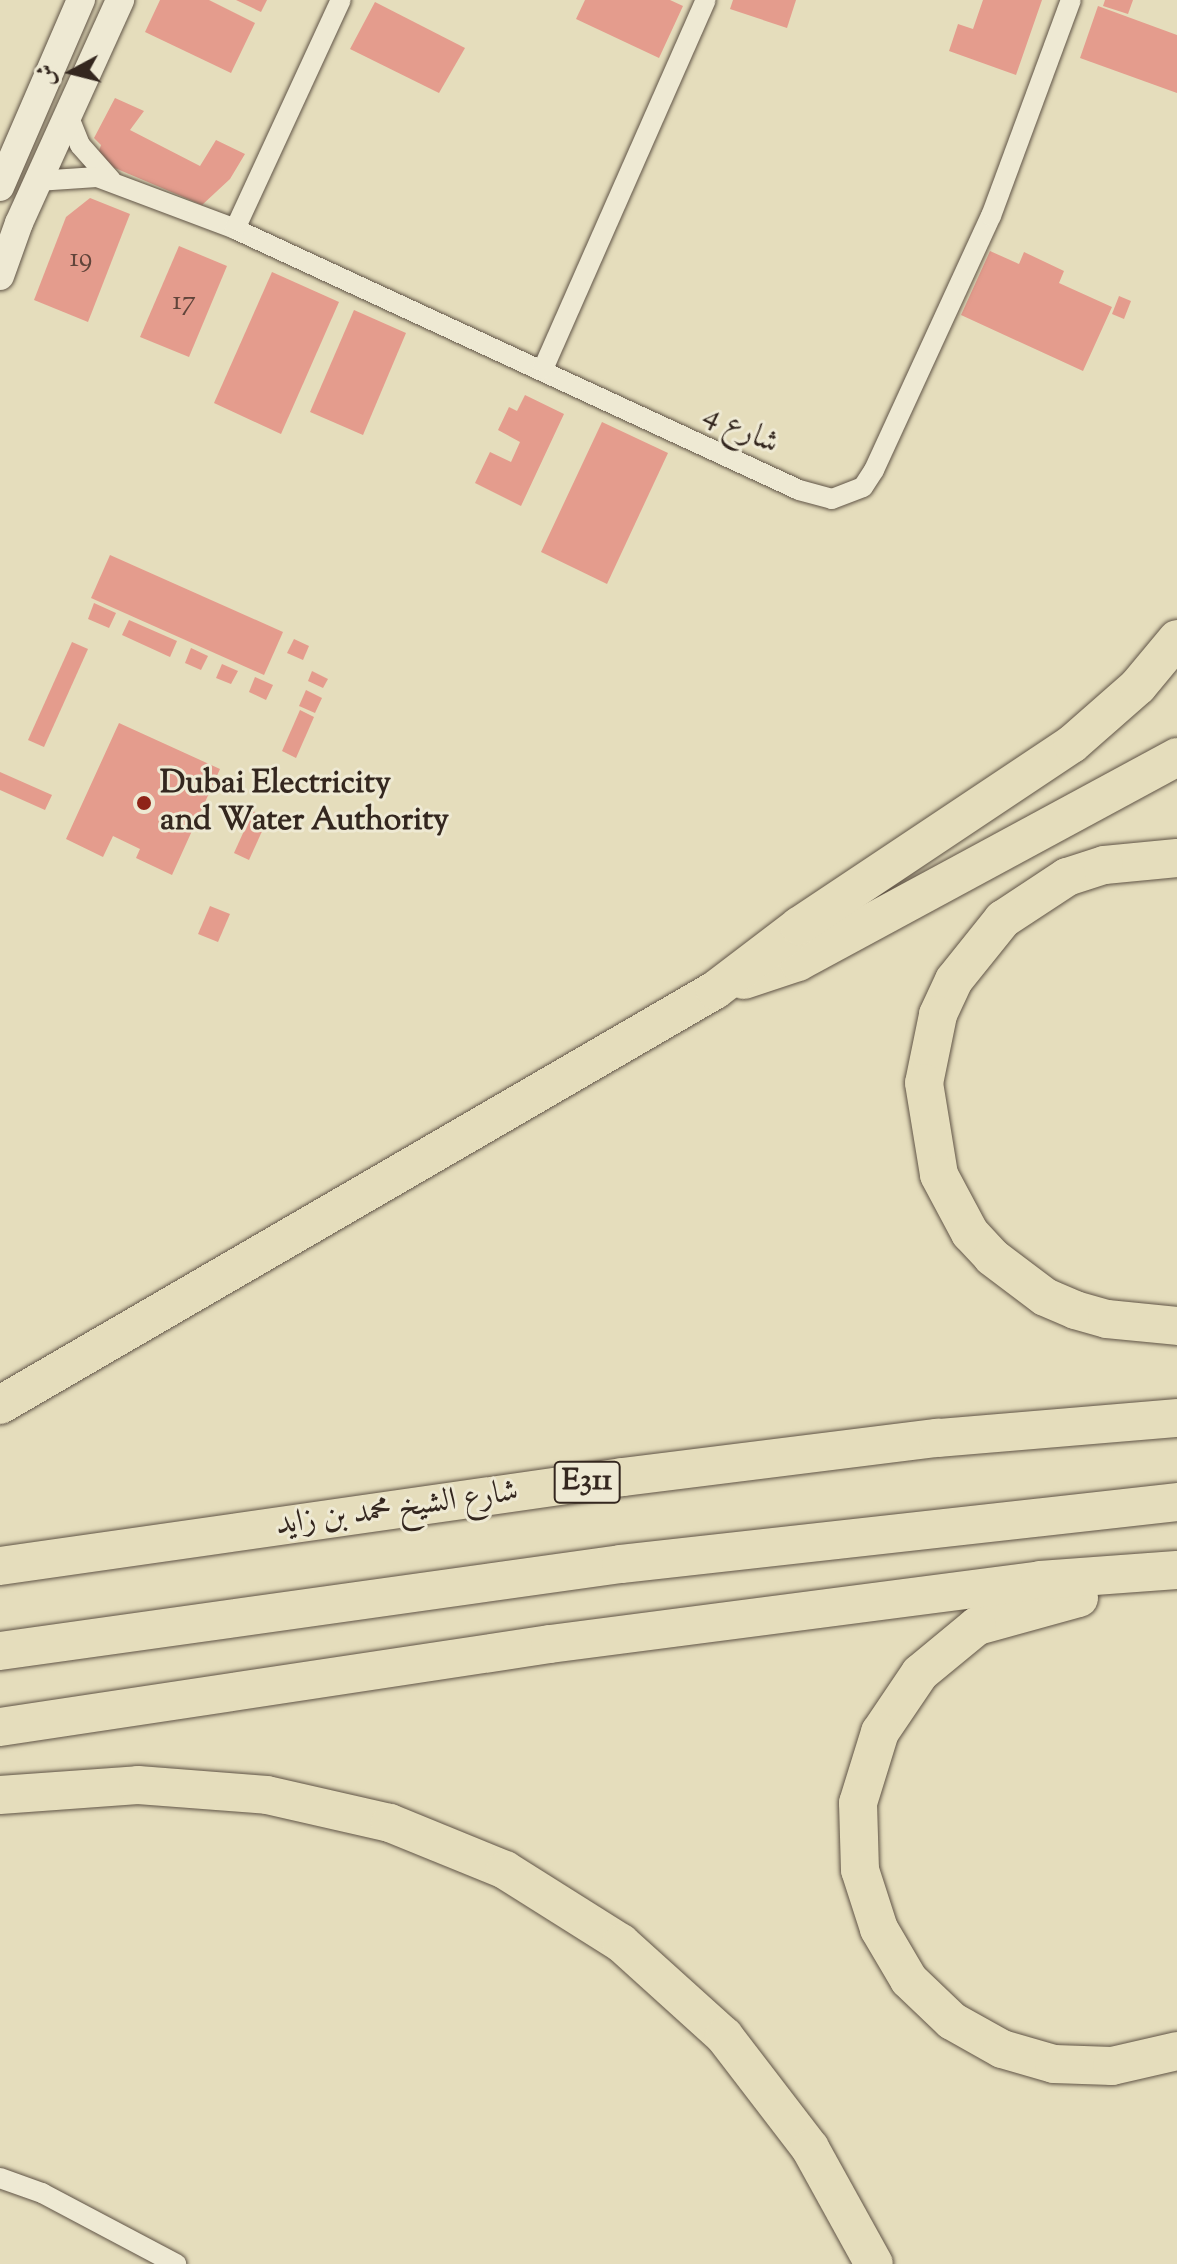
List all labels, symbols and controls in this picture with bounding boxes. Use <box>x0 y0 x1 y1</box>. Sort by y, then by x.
north arrow <box>32 32 112 112</box>
text: ش <box>31 62 65 88</box>
house number: 19 <box>70 242 92 276</box>
house number: 17 <box>172 285 196 319</box>
street label: شارع 4 <box>697 396 785 464</box>
place label: Dubai Electricity and Water Authority <box>160 766 449 841</box>
marker: Dubai Electricity and Water Authority <box>135 794 153 812</box>
road number: E311 <box>553 1456 621 1508</box>
street label: شارع الشيخ محمد بن زايد <box>273 1473 521 1545</box>

